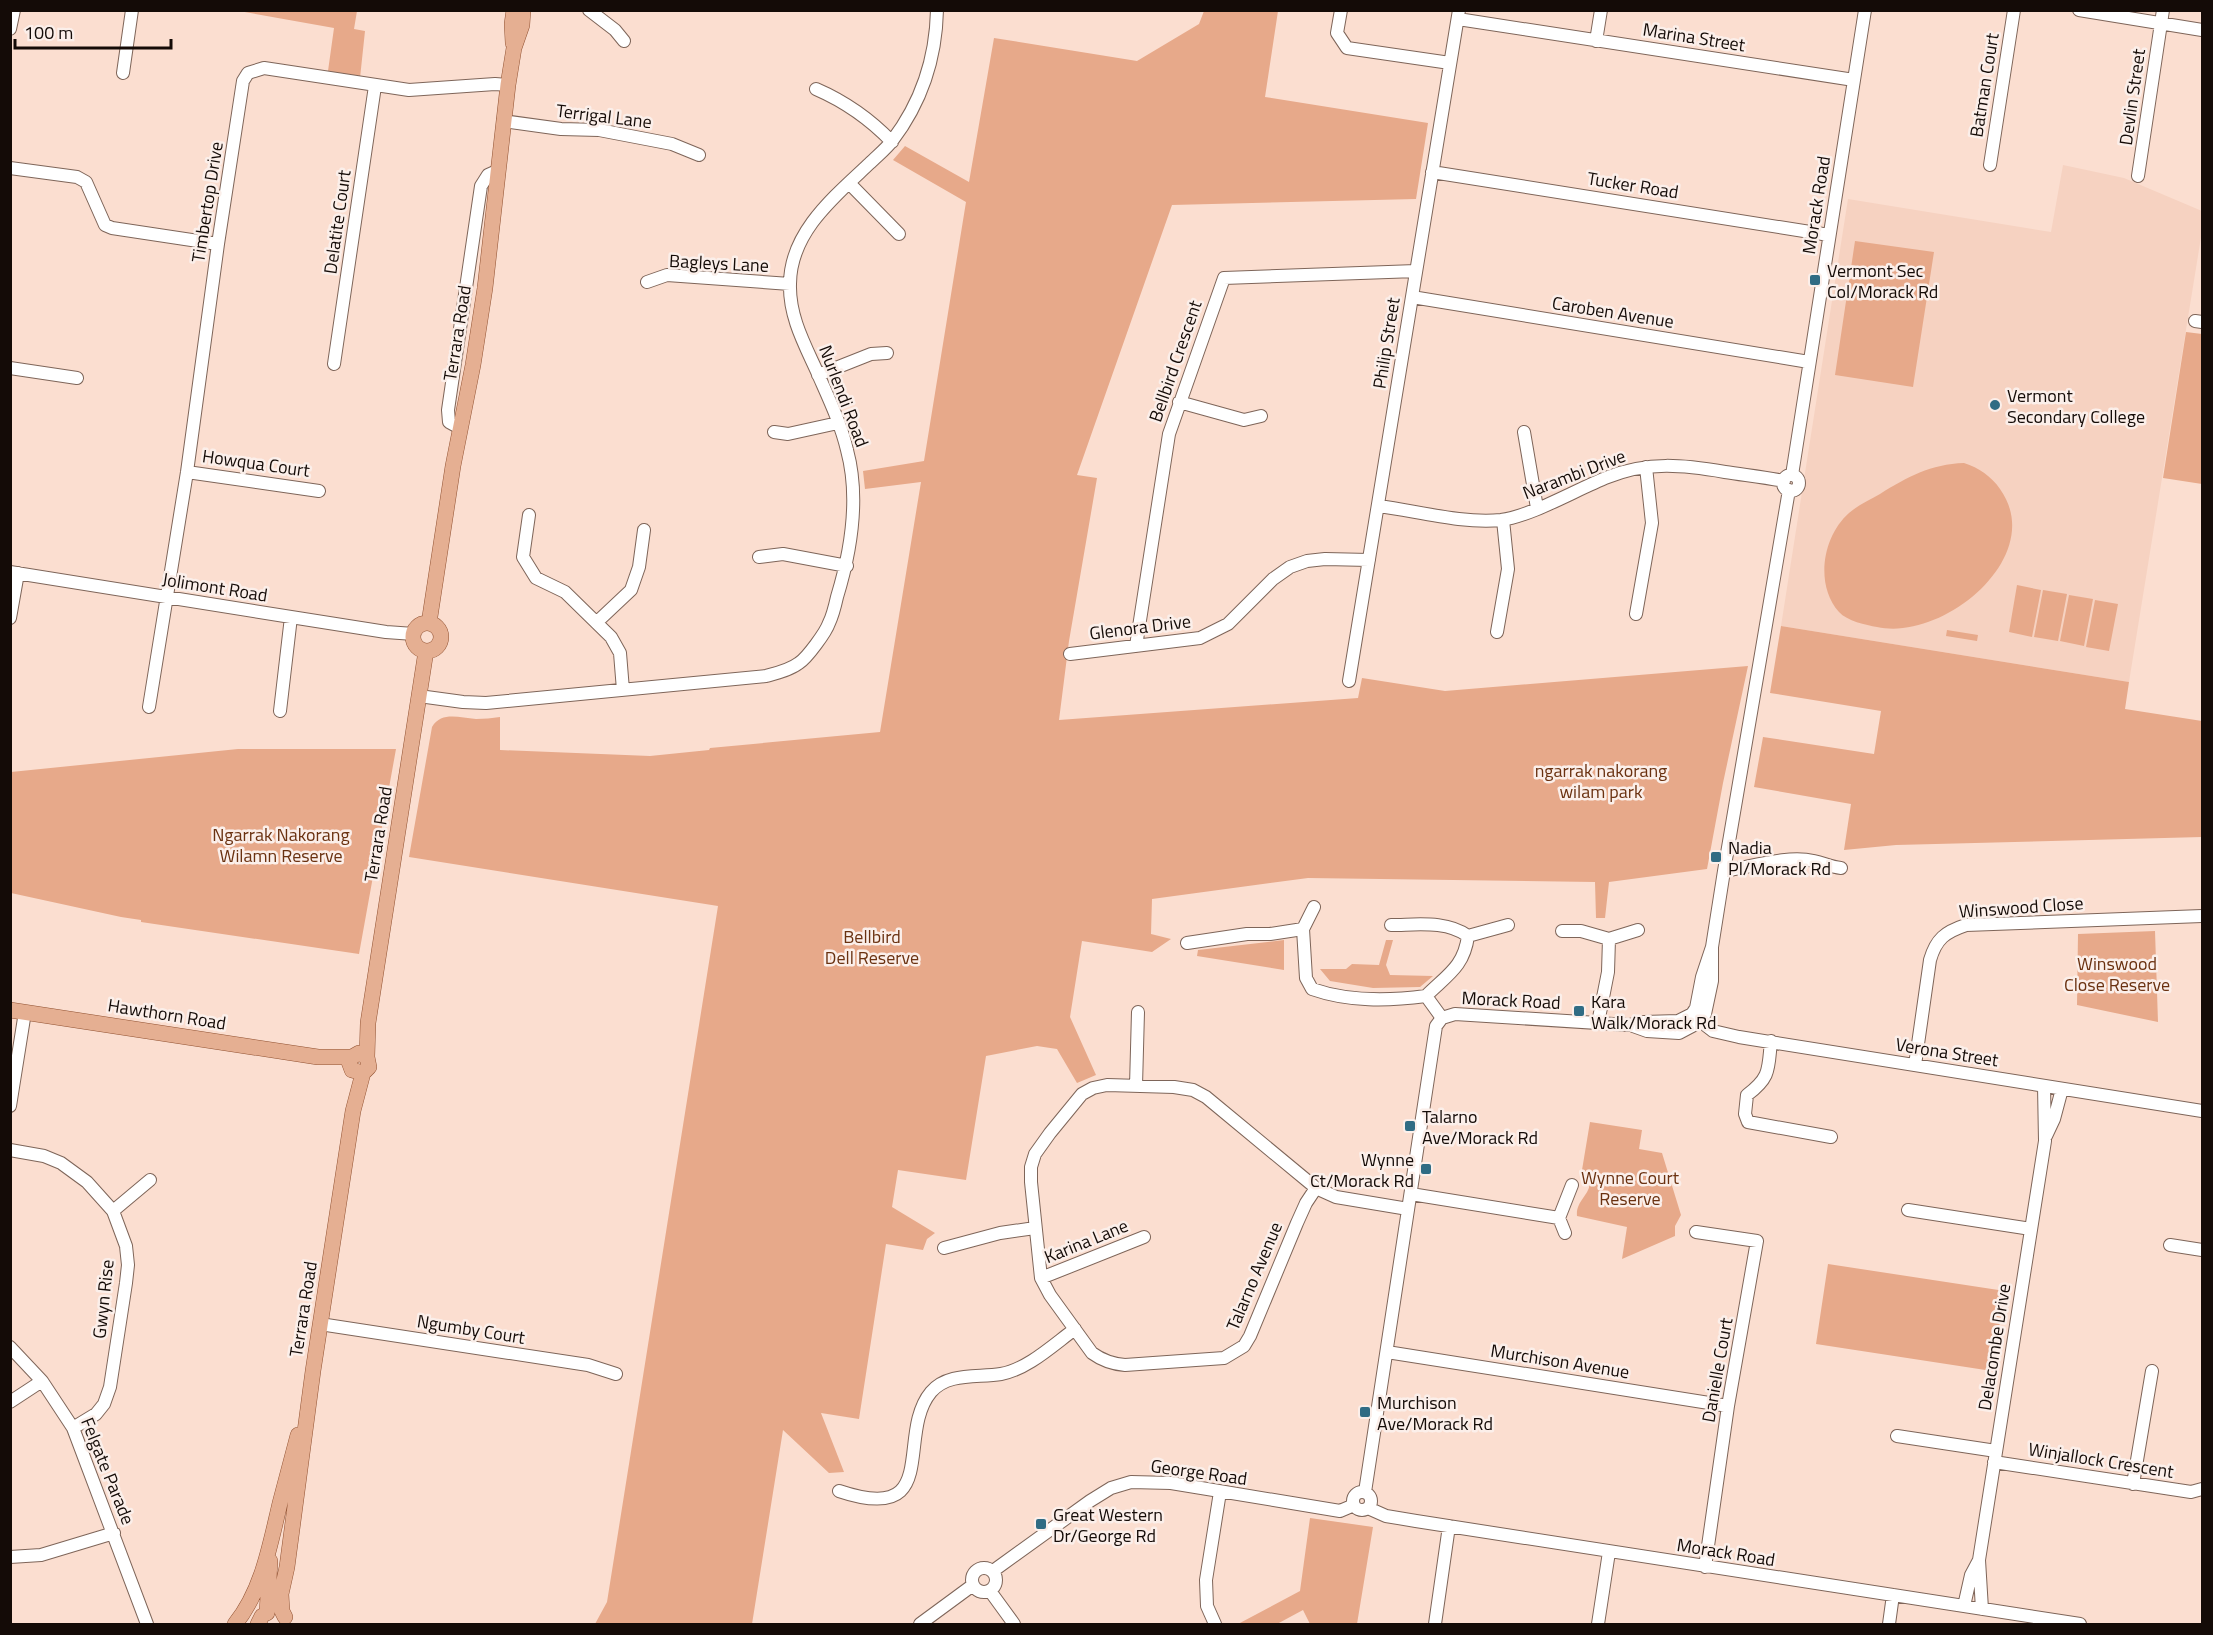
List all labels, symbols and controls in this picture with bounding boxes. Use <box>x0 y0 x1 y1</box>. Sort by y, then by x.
scale bar <box>15 12 171 50</box>
street label: Marina Street <box>1641 16 1748 59</box>
text: 100 m <box>24 19 73 46</box>
street label: Batman Court <box>1962 30 2006 139</box>
street label: Devlin Street <box>2112 46 2152 147</box>
street label: Terrigal Lane <box>555 97 653 135</box>
street label: Timbertop Drive <box>184 140 230 264</box>
street label: Morack Road <box>1795 154 1837 256</box>
street label: Tucker Road <box>1585 164 1681 206</box>
street label: Delatite Court <box>316 168 358 276</box>
street label: Bagleys Lane <box>668 247 770 279</box>
place label: Vermont Sec Col/Morack Rd <box>1827 257 1938 305</box>
marker: Vermont Sec Col/Morack Rd <box>1808 273 1822 287</box>
street label: Terrara Road <box>436 283 478 383</box>
street label: Caroben Avenue <box>1550 289 1676 335</box>
street label: Philip Street <box>1365 295 1407 391</box>
street label: Bellbird Crescent <box>1142 296 1209 426</box>
street label: Nurlendi Road <box>812 341 876 451</box>
place label: Vermont Secondary College <box>2007 382 2145 430</box>
marker: Vermont Secondary College <box>1988 398 2002 412</box>
street label: Howqua Court <box>200 442 312 484</box>
street label: Narambi Drive <box>1519 442 1629 506</box>
street label: Jolimont Road <box>160 565 270 609</box>
street label: Glenora Drive <box>1088 607 1192 647</box>
park label: ngarrak nakorang wilam park <box>1535 757 1667 805</box>
street label: Terrara Road <box>357 784 399 884</box>
park label: Ngarrak Nakorang Wilamn Reserve <box>212 821 350 869</box>
place label: Nadia Pl/Morack Rd <box>1728 834 1831 882</box>
marker: Nadia Pl/Morack Rd <box>1709 850 1723 864</box>
street label: Winswood Close <box>1958 889 2084 925</box>
park label: Bellbird Dell Reserve <box>825 923 919 971</box>
park label: Winswood Close Reserve <box>2064 950 2170 998</box>
street label: Morack Road <box>1461 984 1561 1016</box>
place label: Kara Walk/Morack Rd <box>1591 988 1717 1036</box>
street label: Hawthorn Road <box>106 991 228 1037</box>
marker: Kara Walk/Morack Rd <box>1572 1004 1586 1018</box>
street label: Verona Street <box>1894 1031 2001 1074</box>
place label: Talarno Ave/Morack Rd <box>1422 1103 1538 1151</box>
marker: Talarno Ave/Morack Rd <box>1403 1119 1417 1133</box>
place label: Wynne Ct/Morack Rd <box>1310 1146 1414 1194</box>
marker: Wynne Ct/Morack Rd <box>1419 1162 1433 1176</box>
park label: Wynne Court Reserve <box>1581 1164 1680 1212</box>
street label: Karina Lane <box>1040 1212 1132 1270</box>
street label: Talarno Avenue <box>1219 1217 1289 1335</box>
street label: Gwyn Rise <box>85 1258 121 1340</box>
street label: Terrara Road <box>282 1259 324 1359</box>
street label: Delacombe Drive <box>1971 1282 2017 1412</box>
street label: Ngumby Court <box>415 1307 528 1351</box>
street label: Danielle Court <box>1695 1315 1740 1425</box>
street label: Murchison Avenue <box>1489 1337 1631 1385</box>
place label: Murchison Ave/Morack Rd <box>1377 1389 1493 1437</box>
marker: Murchison Ave/Morack Rd <box>1358 1405 1372 1419</box>
street label: Felgate Parade <box>74 1413 142 1529</box>
street label: Winjallock Crescent <box>2026 1435 2176 1485</box>
street label: George Road <box>1149 1452 1249 1492</box>
place label: Great Western Dr/George Rd <box>1053 1501 1163 1549</box>
marker: Great Western Dr/George Rd <box>1034 1517 1048 1531</box>
street label: Morack Road <box>1675 1531 1777 1573</box>

